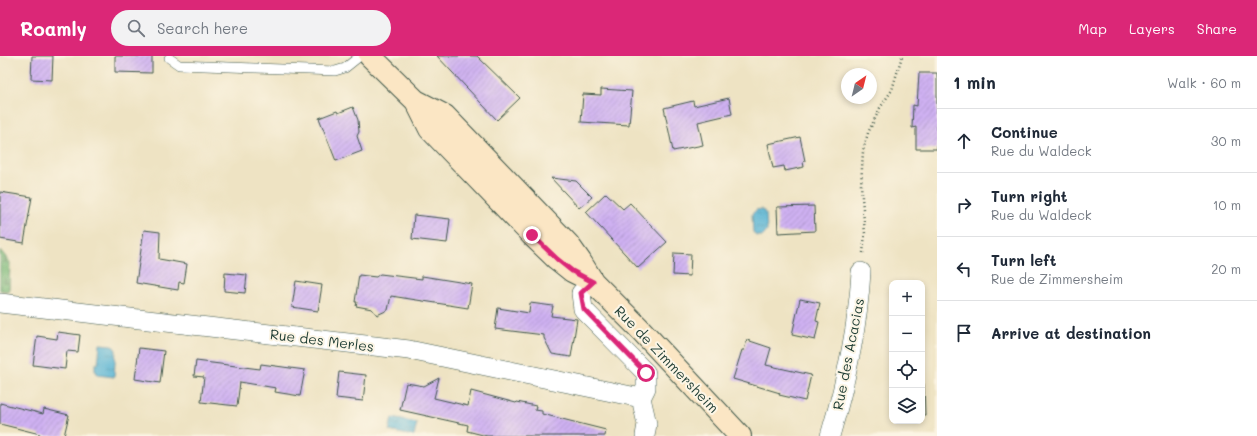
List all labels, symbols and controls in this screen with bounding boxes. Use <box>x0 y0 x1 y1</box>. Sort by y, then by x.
search box <box>111 10 391 46</box>
text: Roamly <box>20 16 87 41</box>
icon: search <box>125 17 147 39</box>
text: Search here <box>157 18 248 38</box>
text: Map <box>1078 19 1107 38</box>
text: Layers <box>1129 19 1175 38</box>
text: Share <box>1197 19 1237 38</box>
north arrow <box>841 68 877 104</box>
text: 1 min <box>953 71 996 93</box>
text: Walk · 60 m <box>1167 74 1241 91</box>
text: Continue <box>991 122 1058 142</box>
icon: ahead <box>953 130 975 152</box>
text: 30 m <box>1211 132 1241 149</box>
text: Rue du Waldeck <box>991 142 1092 159</box>
text: Turn right <box>991 186 1068 206</box>
icon: right <box>953 194 975 216</box>
text: 10 m <box>1213 196 1241 213</box>
text: Rue du Waldeck <box>991 206 1092 223</box>
route end <box>523 226 541 244</box>
text: Turn left <box>991 250 1056 270</box>
icon: left <box>953 258 975 280</box>
text: 20 m <box>1211 260 1241 277</box>
text: Rue de Zimmersheim <box>991 270 1123 287</box>
map controls <box>889 280 925 424</box>
button: + <box>889 280 925 316</box>
street label: Rue des Acacias <box>828 297 868 411</box>
street label: Rue de Zimmersheim <box>611 301 723 417</box>
button: − <box>889 316 925 352</box>
icon: arrive <box>953 322 975 344</box>
text: Arrive at destination <box>991 323 1151 343</box>
street label: Rue des Merles <box>269 324 375 356</box>
button: locate <box>889 352 925 388</box>
route start <box>637 364 655 382</box>
button: layers <box>889 388 925 424</box>

